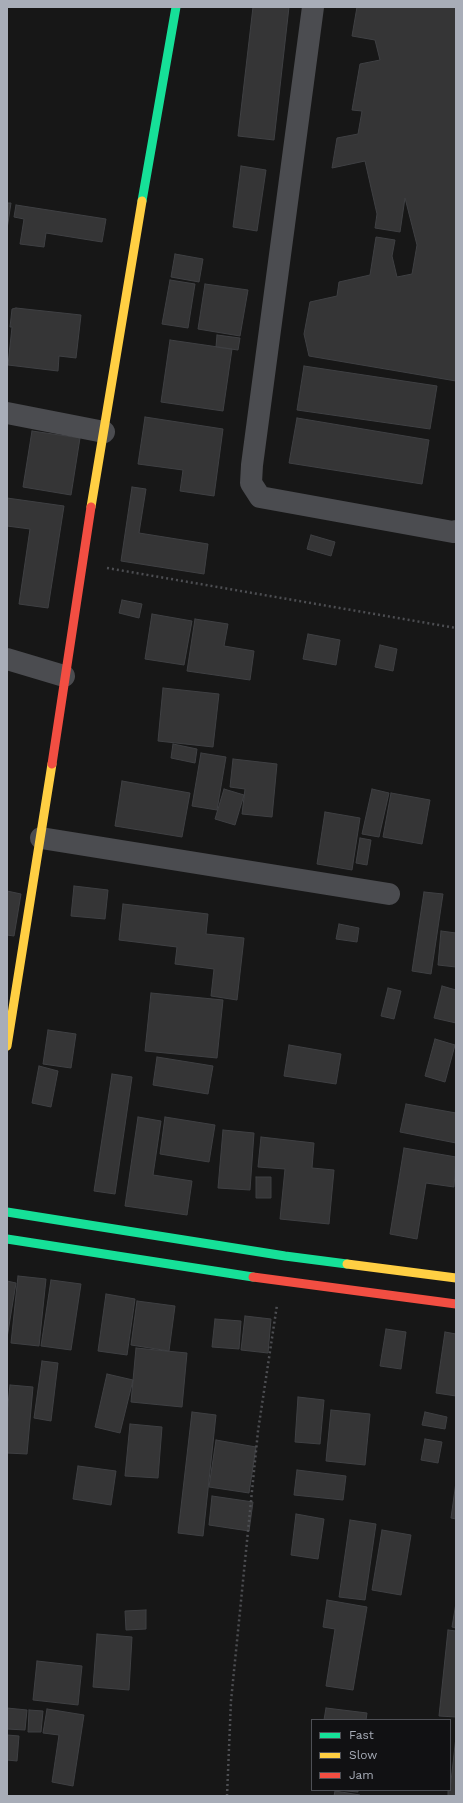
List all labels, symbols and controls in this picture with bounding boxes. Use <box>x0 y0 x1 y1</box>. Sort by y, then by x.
legend <box>311 1719 451 1791</box>
text: Fast <box>349 1728 374 1742</box>
text: Slow <box>349 1748 377 1762</box>
text: Jam <box>349 1768 374 1782</box>

